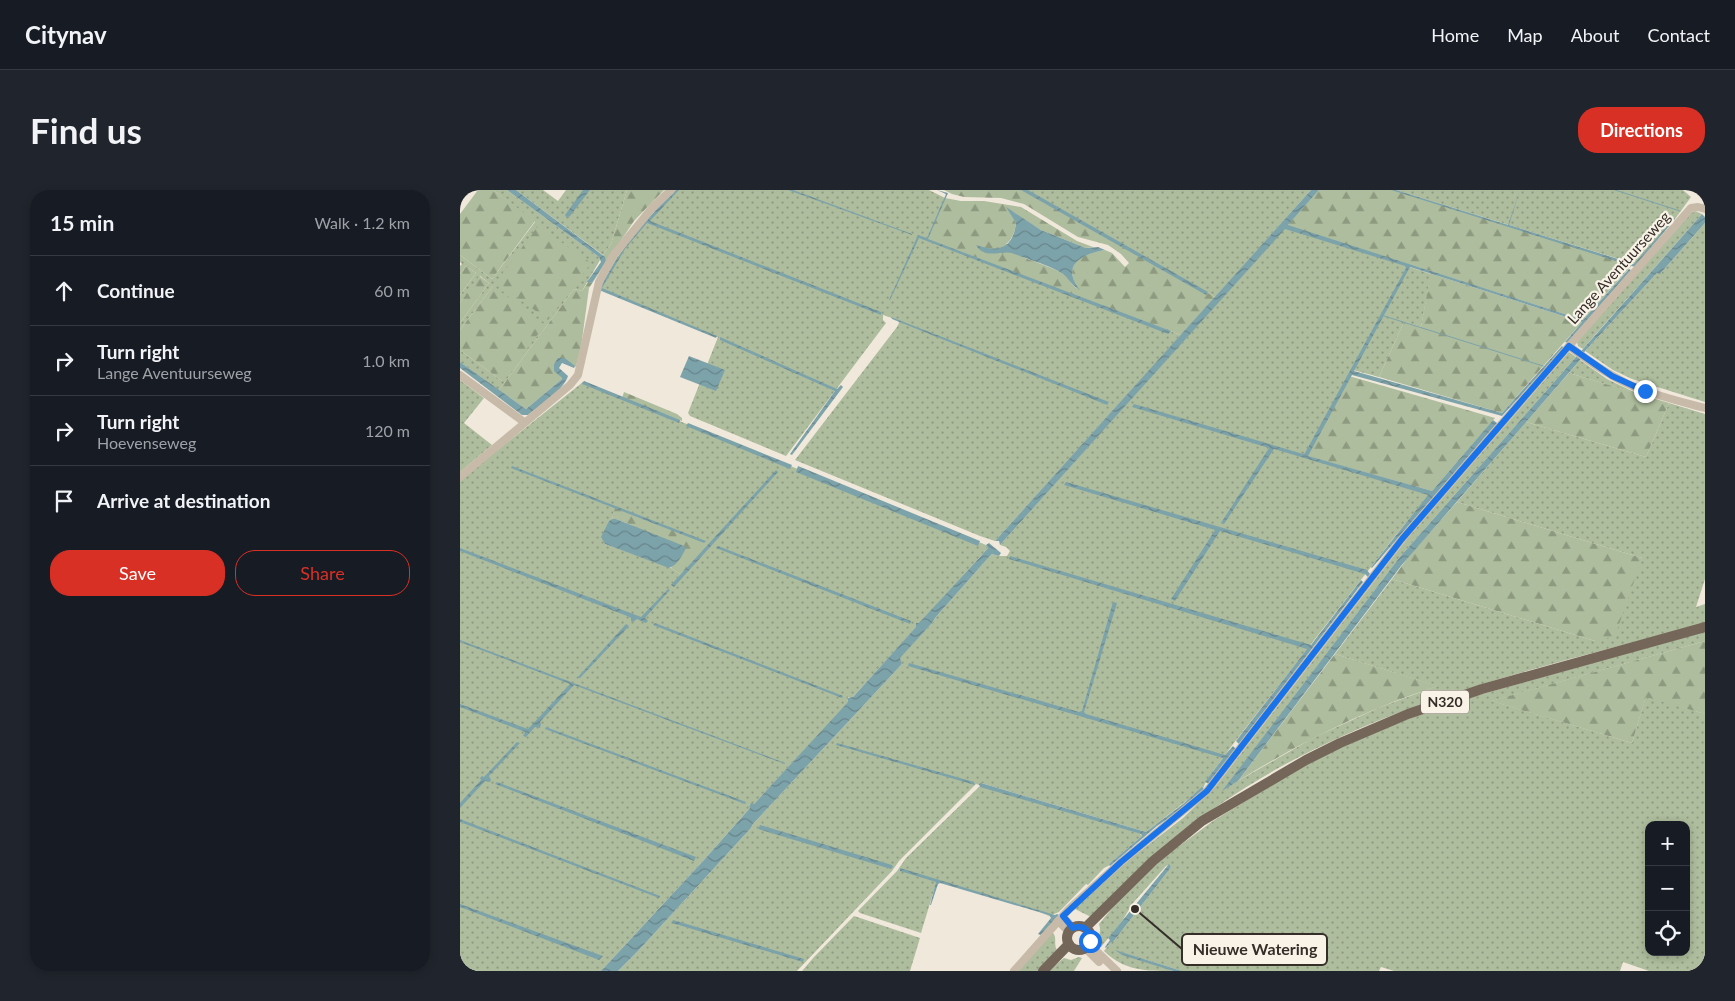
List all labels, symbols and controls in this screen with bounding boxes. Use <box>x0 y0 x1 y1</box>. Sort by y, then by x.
text: Citynav <box>25 20 107 49</box>
text: Home <box>1431 24 1479 46</box>
text: Map <box>1507 24 1543 46</box>
text: About <box>1571 24 1620 46</box>
text: Contact <box>1648 24 1710 46</box>
button: Directions <box>1578 107 1705 153</box>
text: Find us <box>30 109 142 151</box>
street label: Lange Aventuurseweg <box>1563 207 1674 327</box>
text: 15 min <box>50 210 114 235</box>
text: Walk · 1.2 km <box>314 213 410 232</box>
icon: ahead <box>50 277 78 305</box>
text: Continue <box>97 279 175 302</box>
text: 60 m <box>374 281 410 300</box>
text: Turn right <box>97 340 179 363</box>
icon: right <box>50 347 78 375</box>
text: 1.0 km <box>362 351 410 370</box>
text: Lange Aventuurseweg <box>97 363 252 382</box>
route end <box>1634 380 1657 403</box>
text: Turn right <box>97 410 179 433</box>
icon: right <box>50 417 78 445</box>
text: 120 m <box>365 421 410 440</box>
text: Hoevenseweg <box>97 433 196 452</box>
icon: arrive <box>50 487 78 515</box>
text: Arrive at destination <box>97 489 270 512</box>
button: Save <box>50 550 225 596</box>
button: Share <box>235 550 410 596</box>
road number: N320 <box>1421 691 1469 714</box>
map controls <box>1645 821 1690 956</box>
button: + <box>1645 821 1690 866</box>
button: − <box>1645 866 1690 911</box>
button: locate <box>1645 911 1690 956</box>
route start <box>1079 930 1102 953</box>
callout: Nieuwe Watering <box>1182 934 1327 965</box>
text: Nieuwe Watering <box>1193 939 1318 958</box>

